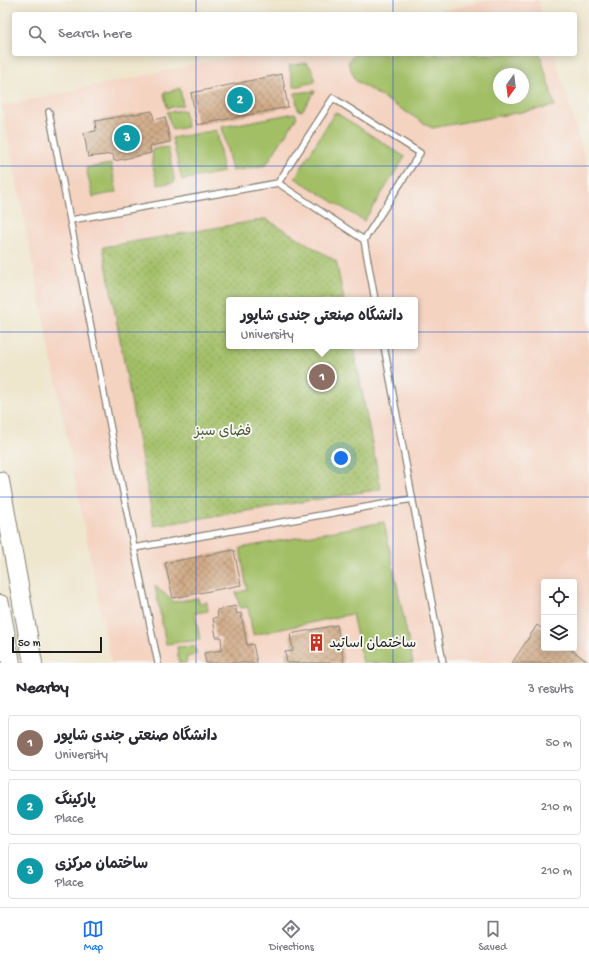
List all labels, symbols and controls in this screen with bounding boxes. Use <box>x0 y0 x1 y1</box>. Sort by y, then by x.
search box <box>12 12 577 56</box>
icon: search <box>26 23 48 45</box>
text: Search here <box>58 25 132 43</box>
north arrow <box>493 68 529 104</box>
pin: 2 <box>227 85 253 115</box>
pin: 3 <box>114 123 140 153</box>
popup <box>226 297 418 349</box>
text: دانشگاه صنعتی جندی شاپور <box>241 308 403 326</box>
text: University <box>241 328 294 343</box>
pin: 1 <box>309 362 335 392</box>
park label: فضای سبز <box>194 424 251 441</box>
your location <box>331 448 351 468</box>
map controls <box>541 579 577 651</box>
button: locate <box>541 579 577 615</box>
button: layers <box>541 615 577 651</box>
building icon: ساختمان اساتید <box>306 632 326 652</box>
scale bar <box>12 635 102 654</box>
place label: ساختمان اساتید <box>329 636 416 653</box>
text: 50 m <box>18 638 40 650</box>
text: Nearby <box>16 679 69 699</box>
text: 3 results <box>528 682 573 697</box>
text: دانشگاه صنعتی جندی شاپور <box>55 728 217 746</box>
text: 1 <box>27 736 33 751</box>
text: 50 m <box>545 736 572 751</box>
text: University <box>55 748 108 763</box>
text: پارکینگ <box>55 792 96 810</box>
text: 2 <box>27 800 33 815</box>
text: 210 m <box>541 800 572 815</box>
text: Place <box>55 812 83 827</box>
text: ساختمان مرکزی <box>55 856 148 874</box>
text: 3 <box>27 864 33 879</box>
text: 210 m <box>541 864 572 879</box>
text: Place <box>55 876 83 891</box>
tab: Map <box>82 918 104 954</box>
tab: Directions <box>269 918 314 954</box>
tab: Saved <box>478 918 507 954</box>

